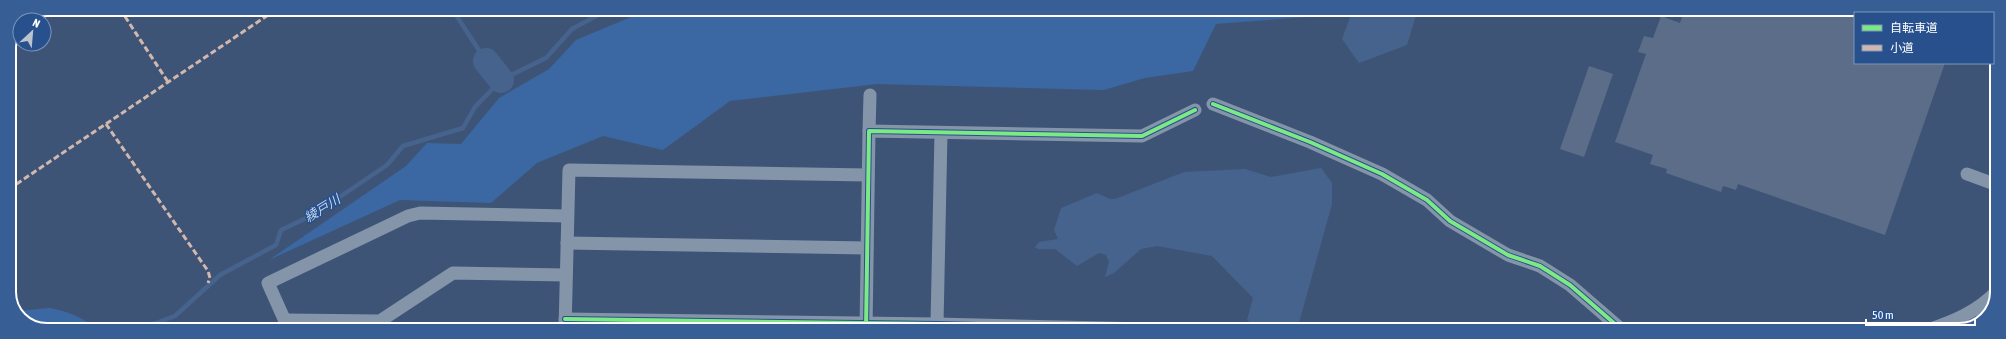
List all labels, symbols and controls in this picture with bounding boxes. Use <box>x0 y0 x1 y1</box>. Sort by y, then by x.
north arrow <box>12 12 52 52</box>
legend <box>1854 12 1994 64</box>
text: N <box>31 16 42 30</box>
text: 自転車道 <box>1890 21 1938 35</box>
text: 小道 <box>1890 41 1914 55</box>
water label: 綾戸川 <box>302 191 344 225</box>
scale bar <box>1866 301 1975 327</box>
text: 50 m <box>1872 308 1894 322</box>

